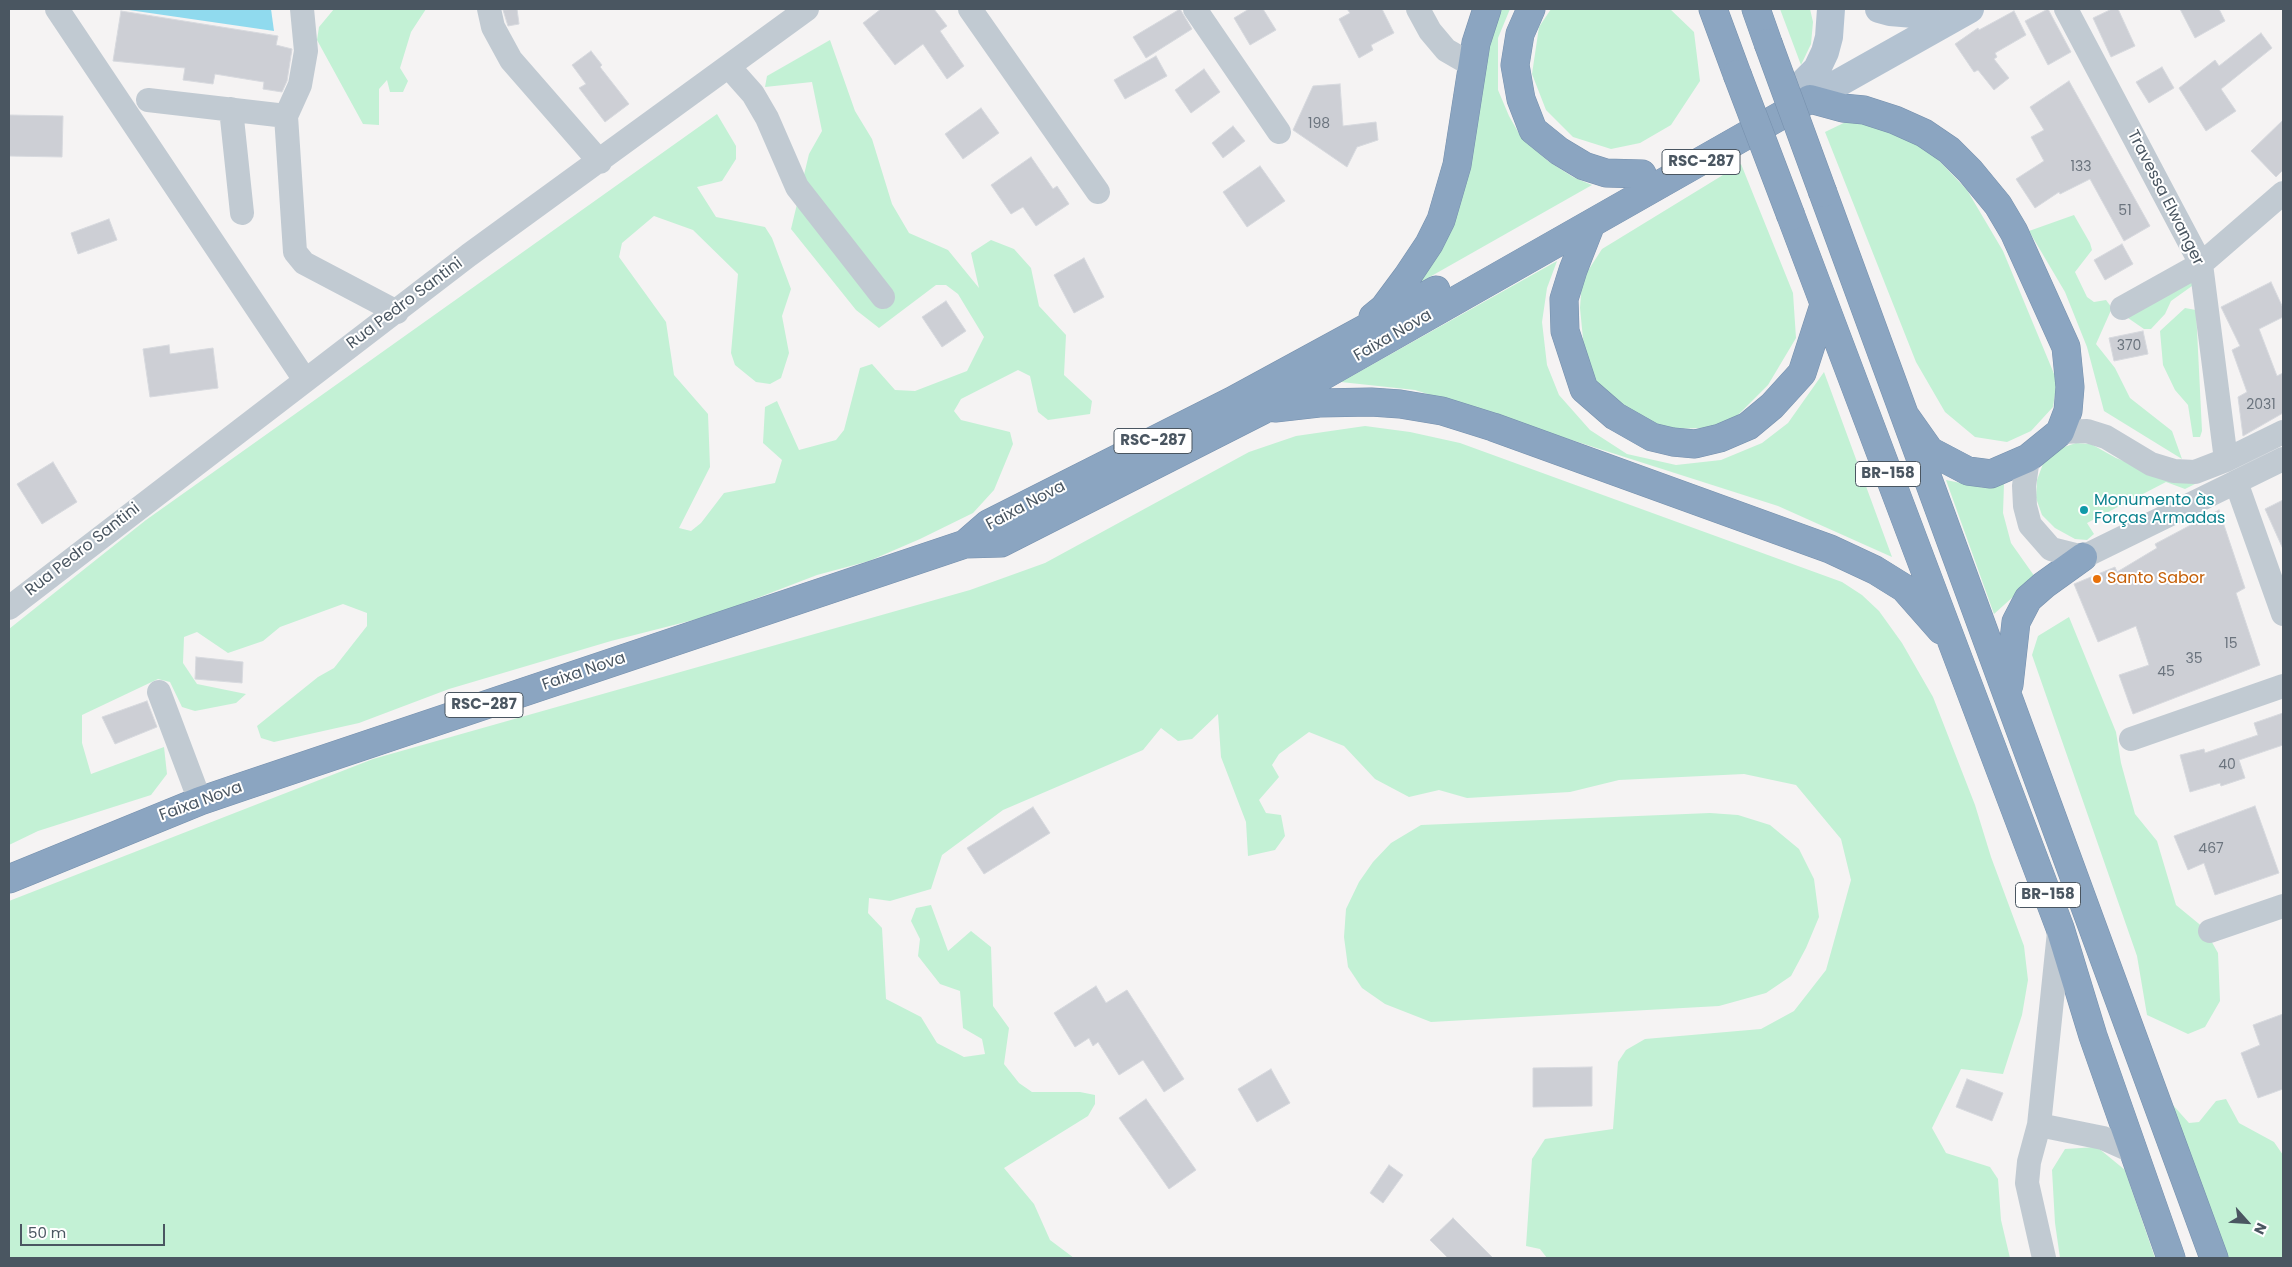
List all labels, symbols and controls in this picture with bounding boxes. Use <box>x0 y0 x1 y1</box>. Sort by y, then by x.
house number: 198 <box>1308 116 1330 132</box>
street label: Travessa Elwanger <box>2123 127 2207 269</box>
road number: RSC-287 <box>1662 150 1740 174</box>
house number: 133 <box>2071 159 2091 175</box>
house number: 51 <box>2118 203 2132 219</box>
street label: Rua Pedro Santini <box>343 254 467 354</box>
street label: Faixa Nova <box>1351 306 1435 366</box>
house number: 370 <box>2117 338 2141 354</box>
house number: 2031 <box>2246 397 2276 413</box>
road number: RSC-287 <box>1114 428 1192 454</box>
road number: BR-158 <box>1856 462 1920 486</box>
street label: Faixa Nova <box>983 477 1069 535</box>
place label: Monumento às Forças Armadas <box>2094 491 2225 529</box>
street label: Rua Pedro Santini <box>22 499 144 601</box>
marker: Monumento às Forças Armadas <box>2078 504 2090 516</box>
place label: Santo Sabor <box>2107 569 2205 589</box>
marker: Santo Sabor <box>2091 573 2103 585</box>
house number: 15 <box>2224 636 2238 652</box>
street label: Faixa Nova <box>540 649 628 695</box>
house number: 35 <box>2185 651 2203 667</box>
house number: 45 <box>2157 664 2175 680</box>
road number: RSC-287 <box>445 692 523 718</box>
house number: 40 <box>2218 757 2236 773</box>
street label: Faixa Nova <box>157 778 245 826</box>
house number: 467 <box>2198 841 2224 857</box>
road number: BR-158 <box>2016 882 2080 908</box>
north arrow <box>2222 1197 2272 1247</box>
scale bar <box>22 1214 168 1246</box>
text: N <box>2249 1219 2272 1238</box>
text: 50 m <box>28 1222 66 1243</box>

